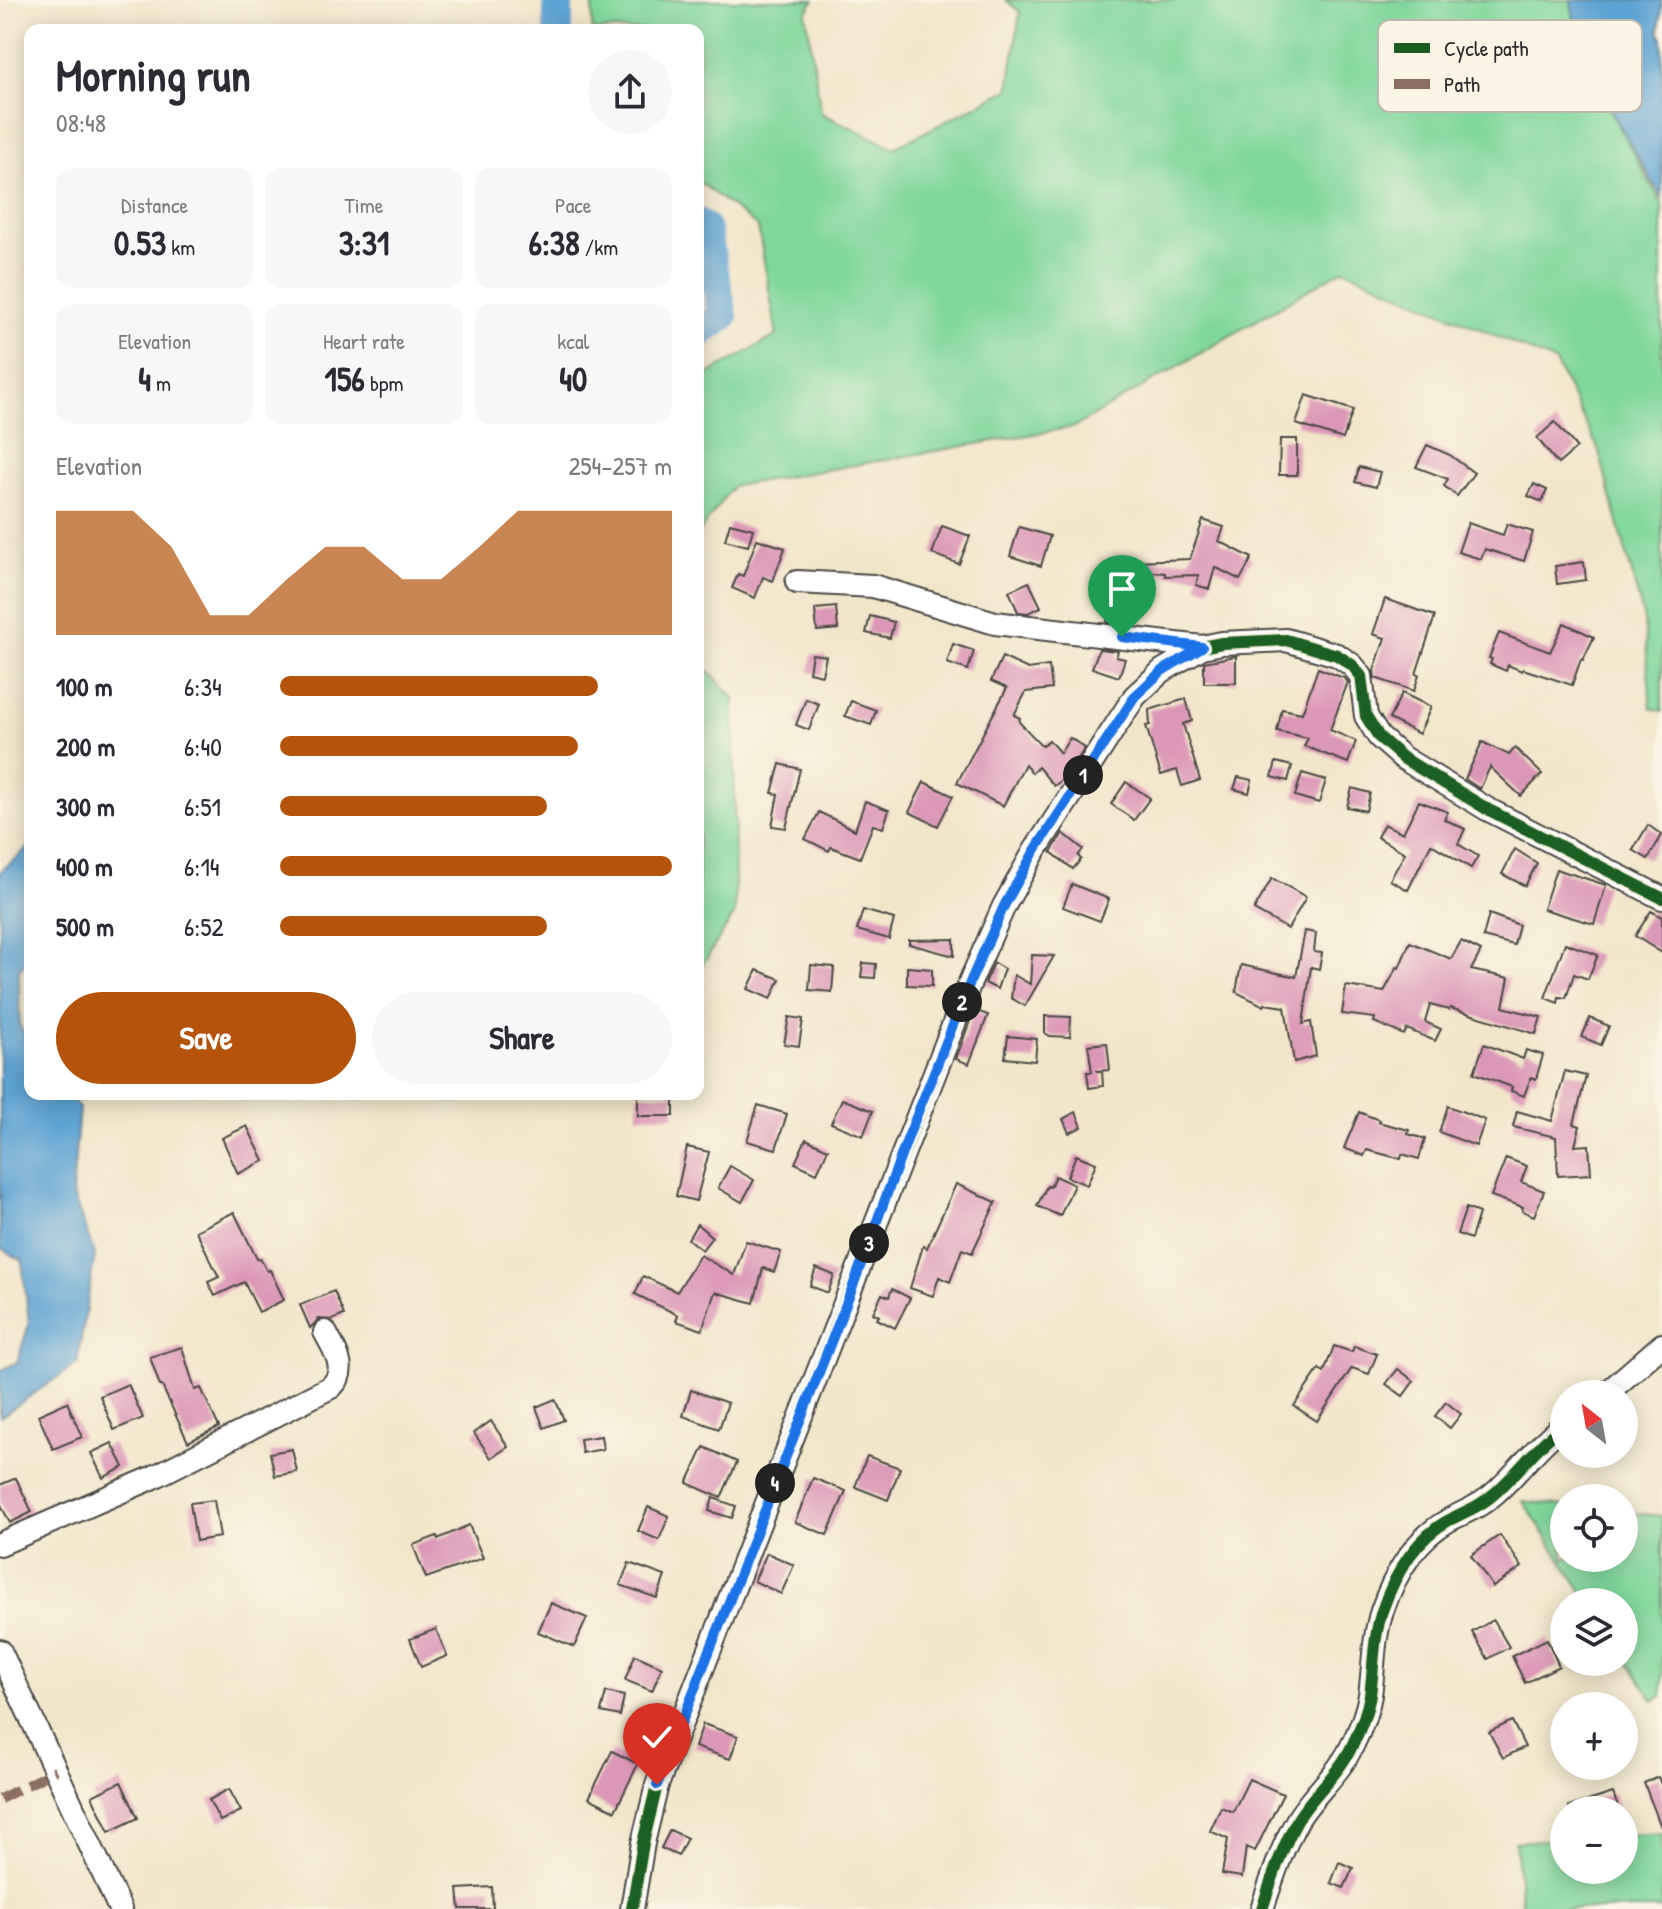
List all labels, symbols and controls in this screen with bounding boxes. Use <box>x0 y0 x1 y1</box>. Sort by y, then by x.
legend <box>1378 20 1642 112</box>
text: Cycle path <box>1444 33 1528 63</box>
text: Morning run <box>56 45 251 105</box>
button: share <box>588 50 672 134</box>
text: Path <box>1444 69 1480 99</box>
text: 08:48 <box>56 105 106 140</box>
text: Distance <box>121 190 188 220</box>
text: Time <box>345 190 383 220</box>
text: Pace <box>555 190 592 220</box>
text: 0.53 <box>114 220 166 266</box>
text: 3:31 <box>339 220 389 266</box>
text: 6:38 <box>528 220 580 266</box>
text: km <box>166 232 195 262</box>
text: /km <box>580 232 618 262</box>
text: Elevation <box>118 326 191 356</box>
text: Heart rate <box>323 326 405 356</box>
text: kcal <box>557 326 589 356</box>
text: 4 <box>138 356 151 402</box>
text: 156 <box>325 356 365 402</box>
text: 40 <box>559 356 587 402</box>
text: m <box>151 368 171 398</box>
text: bpm <box>365 368 403 398</box>
text: Elevation <box>56 448 142 483</box>
text: 254–257 m <box>568 448 672 483</box>
pin <box>1088 555 1156 637</box>
icon: arrive <box>1100 567 1144 611</box>
text: 100 m <box>56 669 112 704</box>
text: 6:34 <box>184 669 222 704</box>
text: 200 m <box>56 729 115 764</box>
text: 6:40 <box>184 729 222 764</box>
pin: 1 <box>1063 755 1103 795</box>
text: 1 <box>1079 760 1087 790</box>
text: 300 m <box>56 789 115 824</box>
text: 6:51 <box>184 789 221 824</box>
text: 400 m <box>56 849 113 884</box>
text: 6:14 <box>184 849 220 884</box>
text: 500 m <box>56 909 114 944</box>
text: 6:52 <box>184 909 224 944</box>
pin: 2 <box>942 982 982 1022</box>
text: 2 <box>957 987 967 1017</box>
button: Save <box>56 992 356 1084</box>
button: Share <box>372 992 672 1084</box>
pin: 3 <box>849 1223 889 1263</box>
text: 3 <box>864 1228 874 1258</box>
north arrow <box>1550 1380 1638 1468</box>
map controls <box>1550 1380 1638 1884</box>
pin: 4 <box>755 1463 795 1503</box>
text: 4 <box>771 1468 779 1498</box>
button: locate <box>1550 1484 1638 1572</box>
button: layers <box>1550 1588 1638 1676</box>
button: + <box>1550 1692 1638 1780</box>
pin <box>623 1703 691 1785</box>
icon: check <box>635 1715 679 1759</box>
button: − <box>1550 1796 1638 1884</box>

